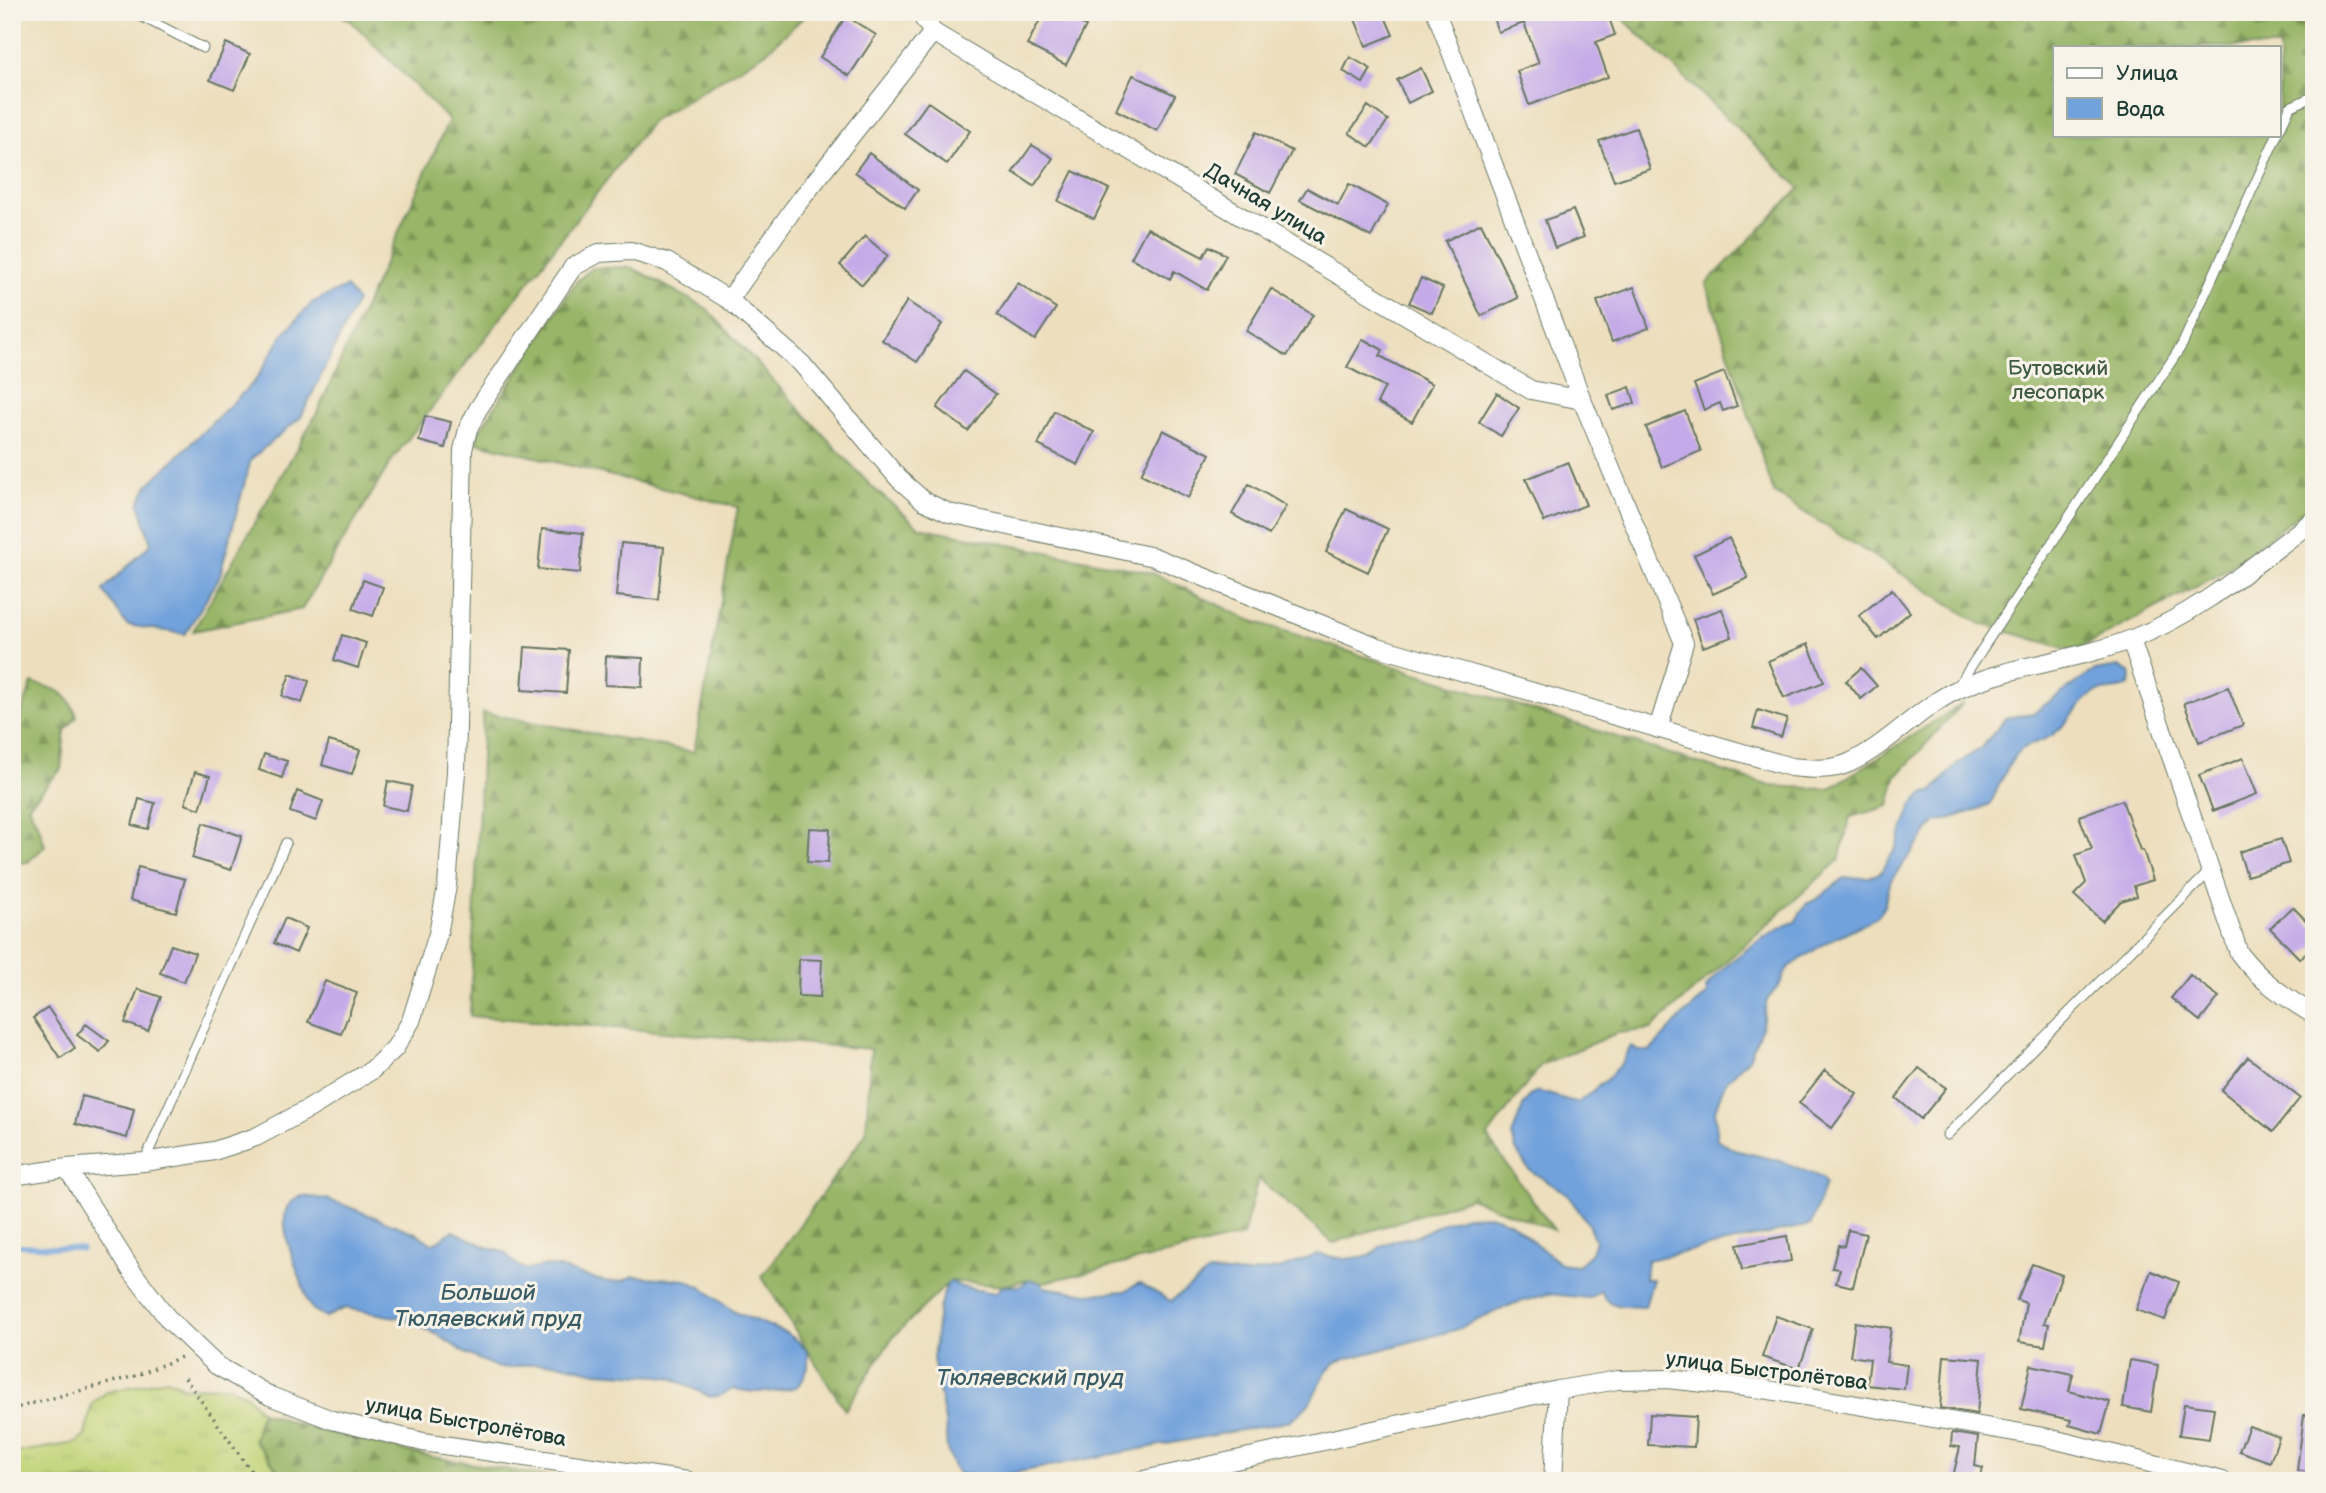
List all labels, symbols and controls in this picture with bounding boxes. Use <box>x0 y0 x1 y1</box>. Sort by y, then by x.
legend <box>2053 46 2280 136</box>
text: Улица <box>2116 61 2179 86</box>
text: Вода <box>2116 97 2165 122</box>
street label: Дачная улица <box>1200 158 1332 251</box>
park label: Бутовский лесопарк <box>2008 356 2108 405</box>
water label: Большой Тюляевский пруд <box>394 1279 582 1333</box>
street label: улица Быстролётова <box>1665 1346 1870 1396</box>
water label: Тюляевский пруд <box>936 1364 1124 1392</box>
street label: улица Быстролётова <box>364 1392 569 1452</box>

